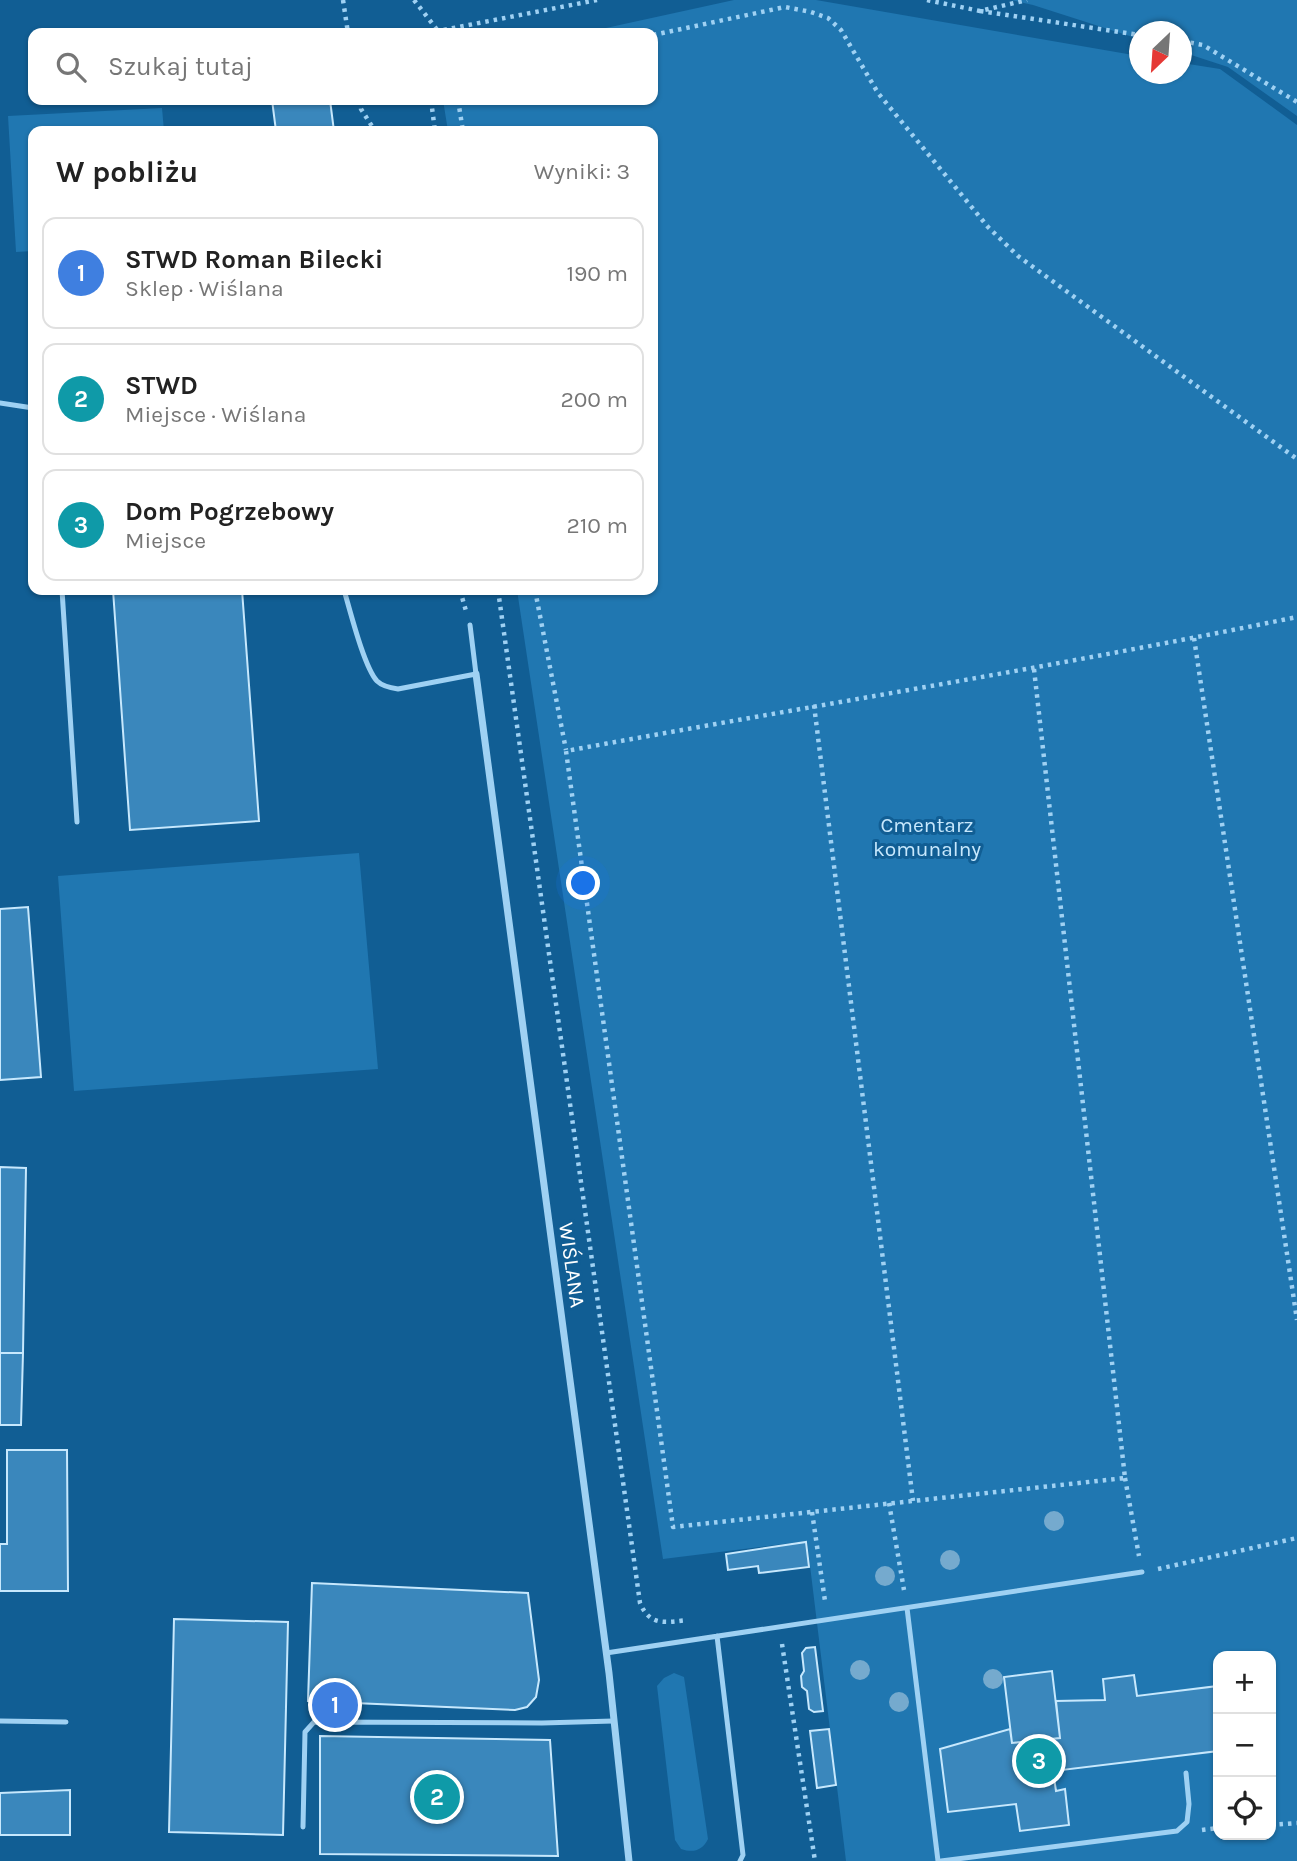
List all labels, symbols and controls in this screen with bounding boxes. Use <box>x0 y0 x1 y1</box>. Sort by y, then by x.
north arrow <box>1129 21 1192 84</box>
search box <box>28 28 658 105</box>
icon: search <box>52 48 90 86</box>
text: Szukaj tutaj <box>108 51 253 82</box>
text: W pobliżu <box>56 154 198 190</box>
text: Wyniki: 3 <box>534 158 630 185</box>
text: STWD Roman Bilecki <box>125 244 383 275</box>
text: 1 <box>77 260 85 287</box>
text: 190 m <box>566 260 628 287</box>
text: Sklep · Wiślana <box>125 275 284 302</box>
text: STWD <box>125 370 198 401</box>
text: 2 <box>74 386 88 413</box>
text: 200 m <box>560 386 628 413</box>
text: Miejsce · Wiślana <box>125 401 306 428</box>
text: Dom Pogrzebowy <box>125 496 334 527</box>
text: 3 <box>74 512 88 539</box>
text: 210 m <box>566 512 628 539</box>
text: Miejsce <box>125 527 206 554</box>
park label: Cmentarz komunalny <box>873 813 981 861</box>
your location <box>566 866 600 900</box>
street label: WIŚLANA <box>554 1221 590 1309</box>
map controls <box>1213 1651 1276 1840</box>
button: + <box>1213 1651 1276 1714</box>
pin: 1 <box>312 1679 358 1731</box>
button: − <box>1213 1714 1276 1777</box>
pin: 3 <box>1016 1735 1062 1787</box>
pin: 2 <box>414 1771 460 1823</box>
button: locate <box>1213 1777 1276 1840</box>

